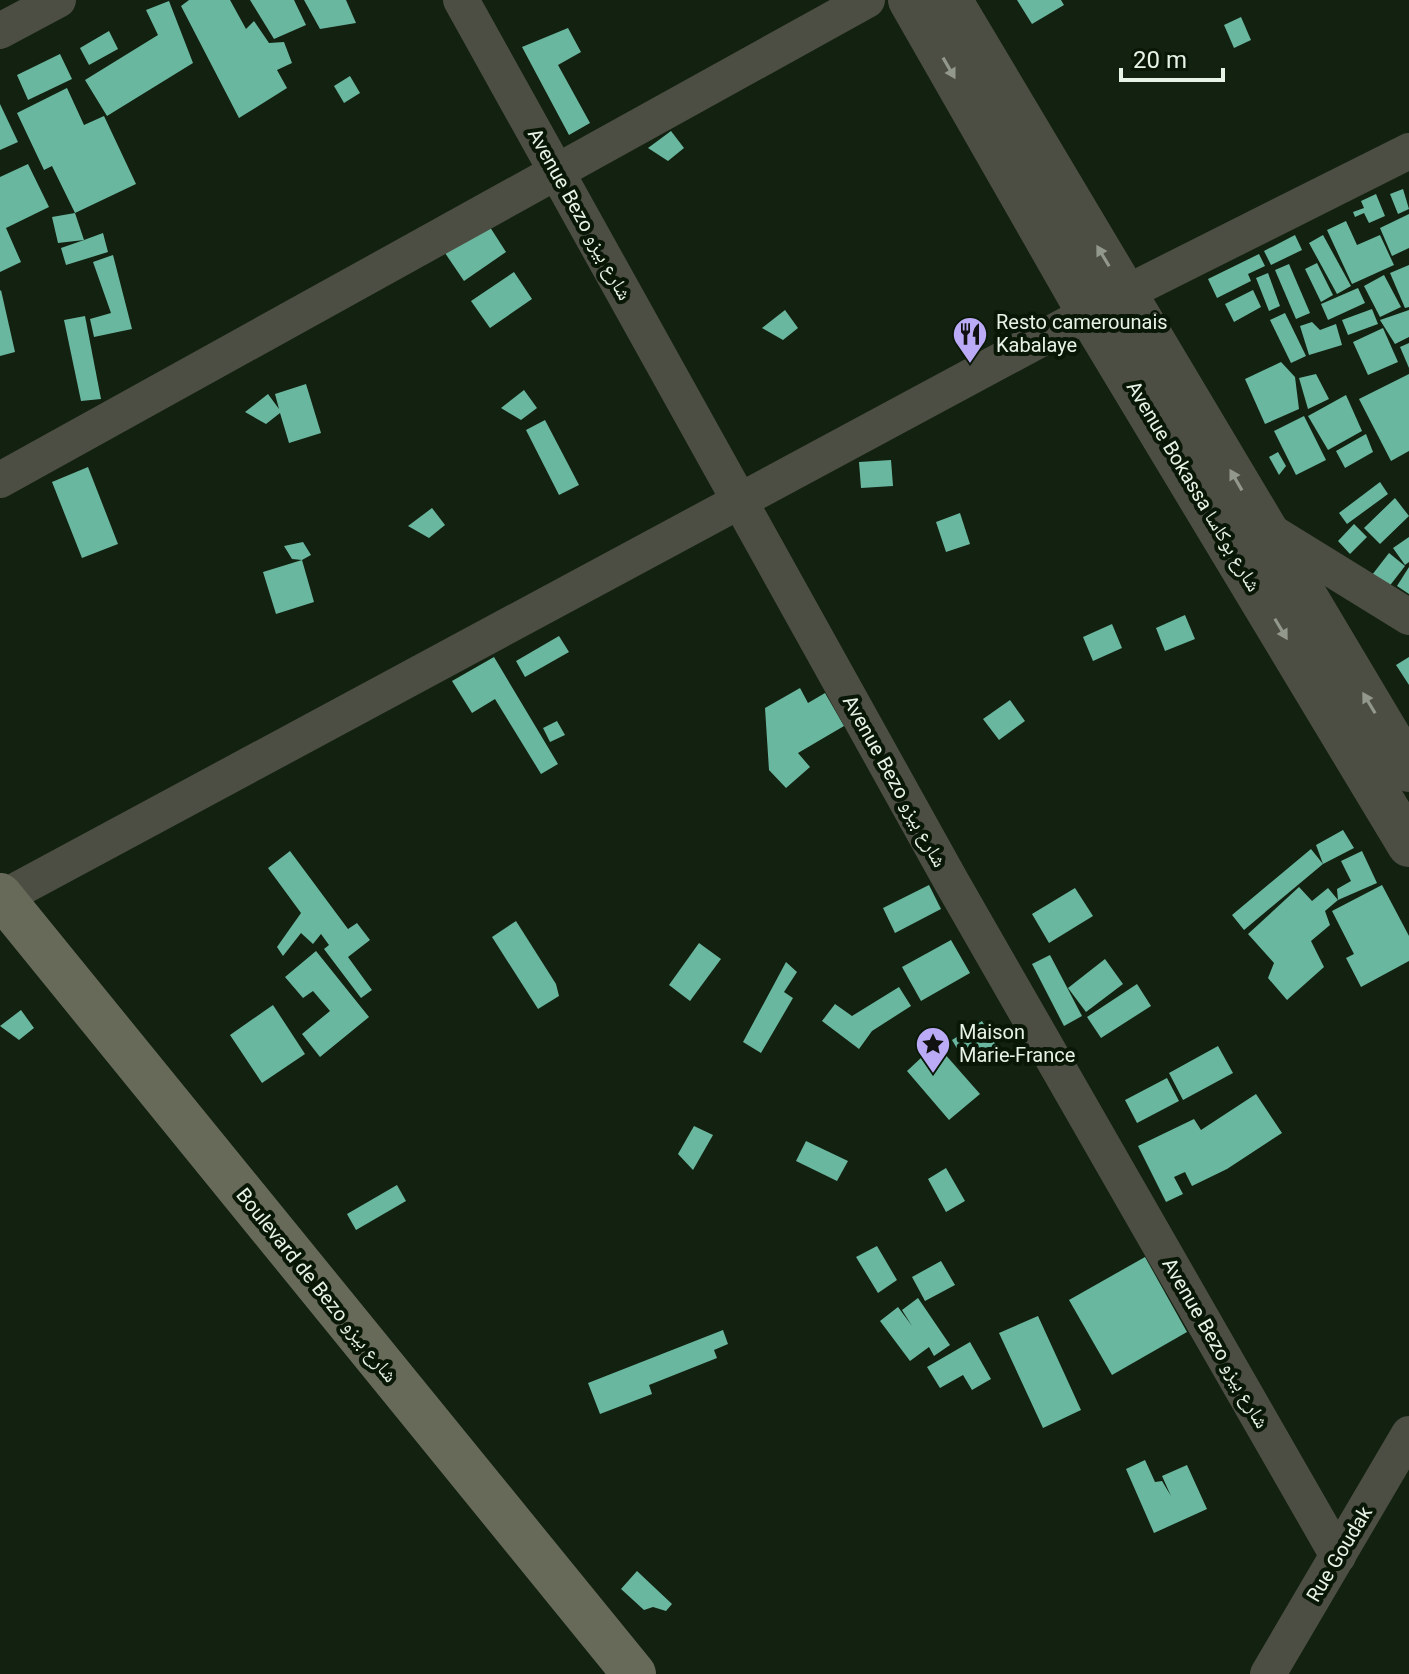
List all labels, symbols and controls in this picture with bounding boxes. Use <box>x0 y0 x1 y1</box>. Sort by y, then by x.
scale bar <box>1121 32 1223 82</box>
text: 20 m <box>1133 46 1187 74</box>
one-way arrow <box>942 56 956 79</box>
street label: Avenue Bezo شارع بيزو <box>522 124 637 305</box>
one-way arrow <box>1097 245 1111 267</box>
place label: Resto camerounais Kabalaye <box>996 310 1168 357</box>
restaurant icon: Resto camerounais Kabalaye <box>951 315 989 365</box>
street label: Avenue Bokassa شارع بوكاسا <box>1121 376 1266 596</box>
one-way arrow <box>1229 469 1243 491</box>
one-way arrow <box>1274 618 1288 640</box>
street label: Avenue Bezo شارع بيزو <box>837 691 952 872</box>
one-way arrow <box>1362 692 1376 714</box>
place label: Maison Marie-France <box>959 1020 1075 1067</box>
place icon: Maison Marie-France <box>914 1025 952 1075</box>
street label: Boulevard de Bezo شارع بيزو <box>231 1183 403 1387</box>
street label: Avenue Bezo شارع بيزو <box>1157 1254 1275 1433</box>
street label: Rue Goudak <box>1301 1501 1377 1606</box>

